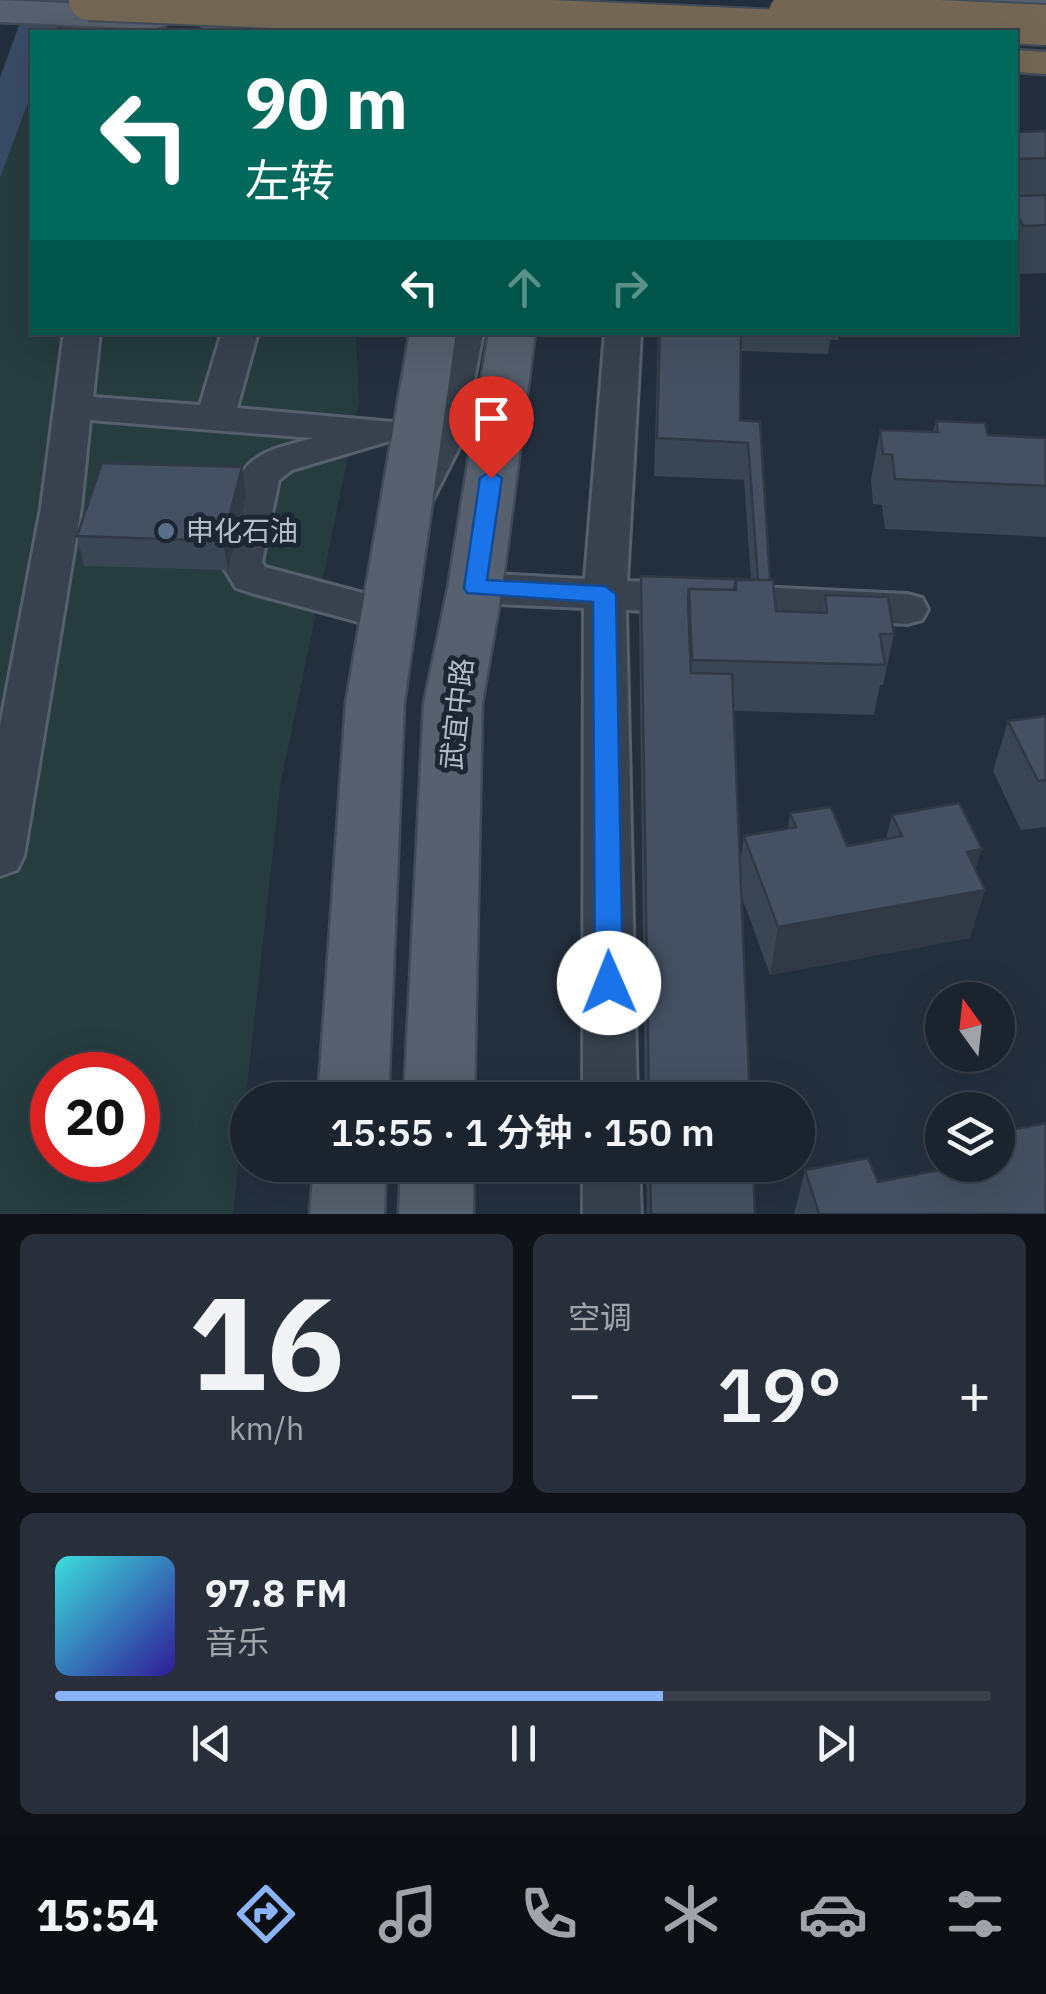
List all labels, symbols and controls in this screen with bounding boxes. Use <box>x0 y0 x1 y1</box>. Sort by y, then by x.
text: 90 m <box>245 57 408 148</box>
icon: left <box>80 70 210 200</box>
text: 左转 <box>245 151 335 209</box>
icon: left <box>392 260 447 315</box>
icon: ahead <box>497 260 552 315</box>
icon: right <box>602 260 657 315</box>
pin <box>449 376 534 479</box>
icon: arrive <box>464 391 519 446</box>
place label: 申化石油 <box>186 512 298 549</box>
marker: 申化石油 <box>155 520 177 542</box>
street label: 武宜中路 <box>432 656 481 772</box>
position arrow <box>557 931 661 1035</box>
north arrow <box>925 982 1015 1072</box>
map controls <box>925 982 1015 1182</box>
speed limit sign: 20 <box>30 1052 160 1182</box>
button: layers <box>925 1092 1015 1182</box>
text: 15:55 · 1 分钟 · 150 m <box>330 1107 715 1156</box>
text: 16 <box>188 1257 345 1426</box>
text: 空调 <box>568 1296 632 1338</box>
text: 19° <box>717 1345 842 1443</box>
text: − <box>568 1358 601 1429</box>
text: + <box>958 1358 991 1429</box>
text: km/h <box>229 1407 304 1449</box>
text: 97.8 FM <box>205 1568 348 1617</box>
text: 音乐 <box>205 1621 269 1663</box>
icon: previous <box>184 1716 239 1771</box>
icon: pause <box>496 1716 551 1771</box>
icon: next <box>808 1716 863 1771</box>
icon: directions <box>231 1879 301 1949</box>
icon: music <box>373 1879 443 1949</box>
icon: phone <box>514 1879 584 1949</box>
icon: climate <box>656 1879 726 1949</box>
icon: car <box>798 1879 868 1949</box>
icon: filters <box>940 1879 1010 1949</box>
text: 15:54 <box>36 1885 159 1943</box>

